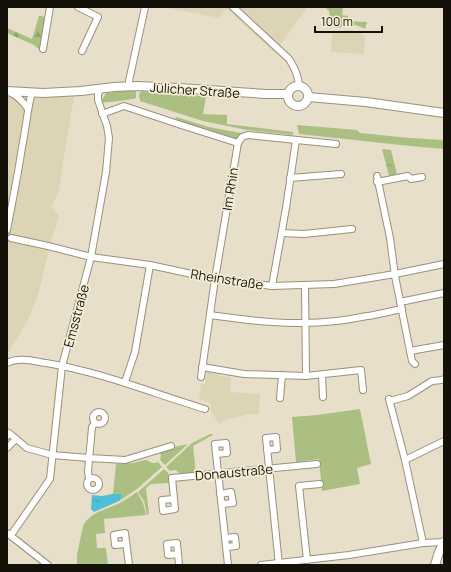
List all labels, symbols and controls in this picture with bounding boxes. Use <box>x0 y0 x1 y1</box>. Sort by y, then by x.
scale bar <box>315 8 382 34</box>
text: 100 m <box>321 13 353 30</box>
street label: Jülicher Straße <box>150 78 241 102</box>
street label: Im Rhin <box>218 166 242 212</box>
street label: Rheinstraße <box>189 264 265 294</box>
street label: Emsstraße <box>59 282 93 349</box>
street label: Donaustraße <box>194 460 274 484</box>

